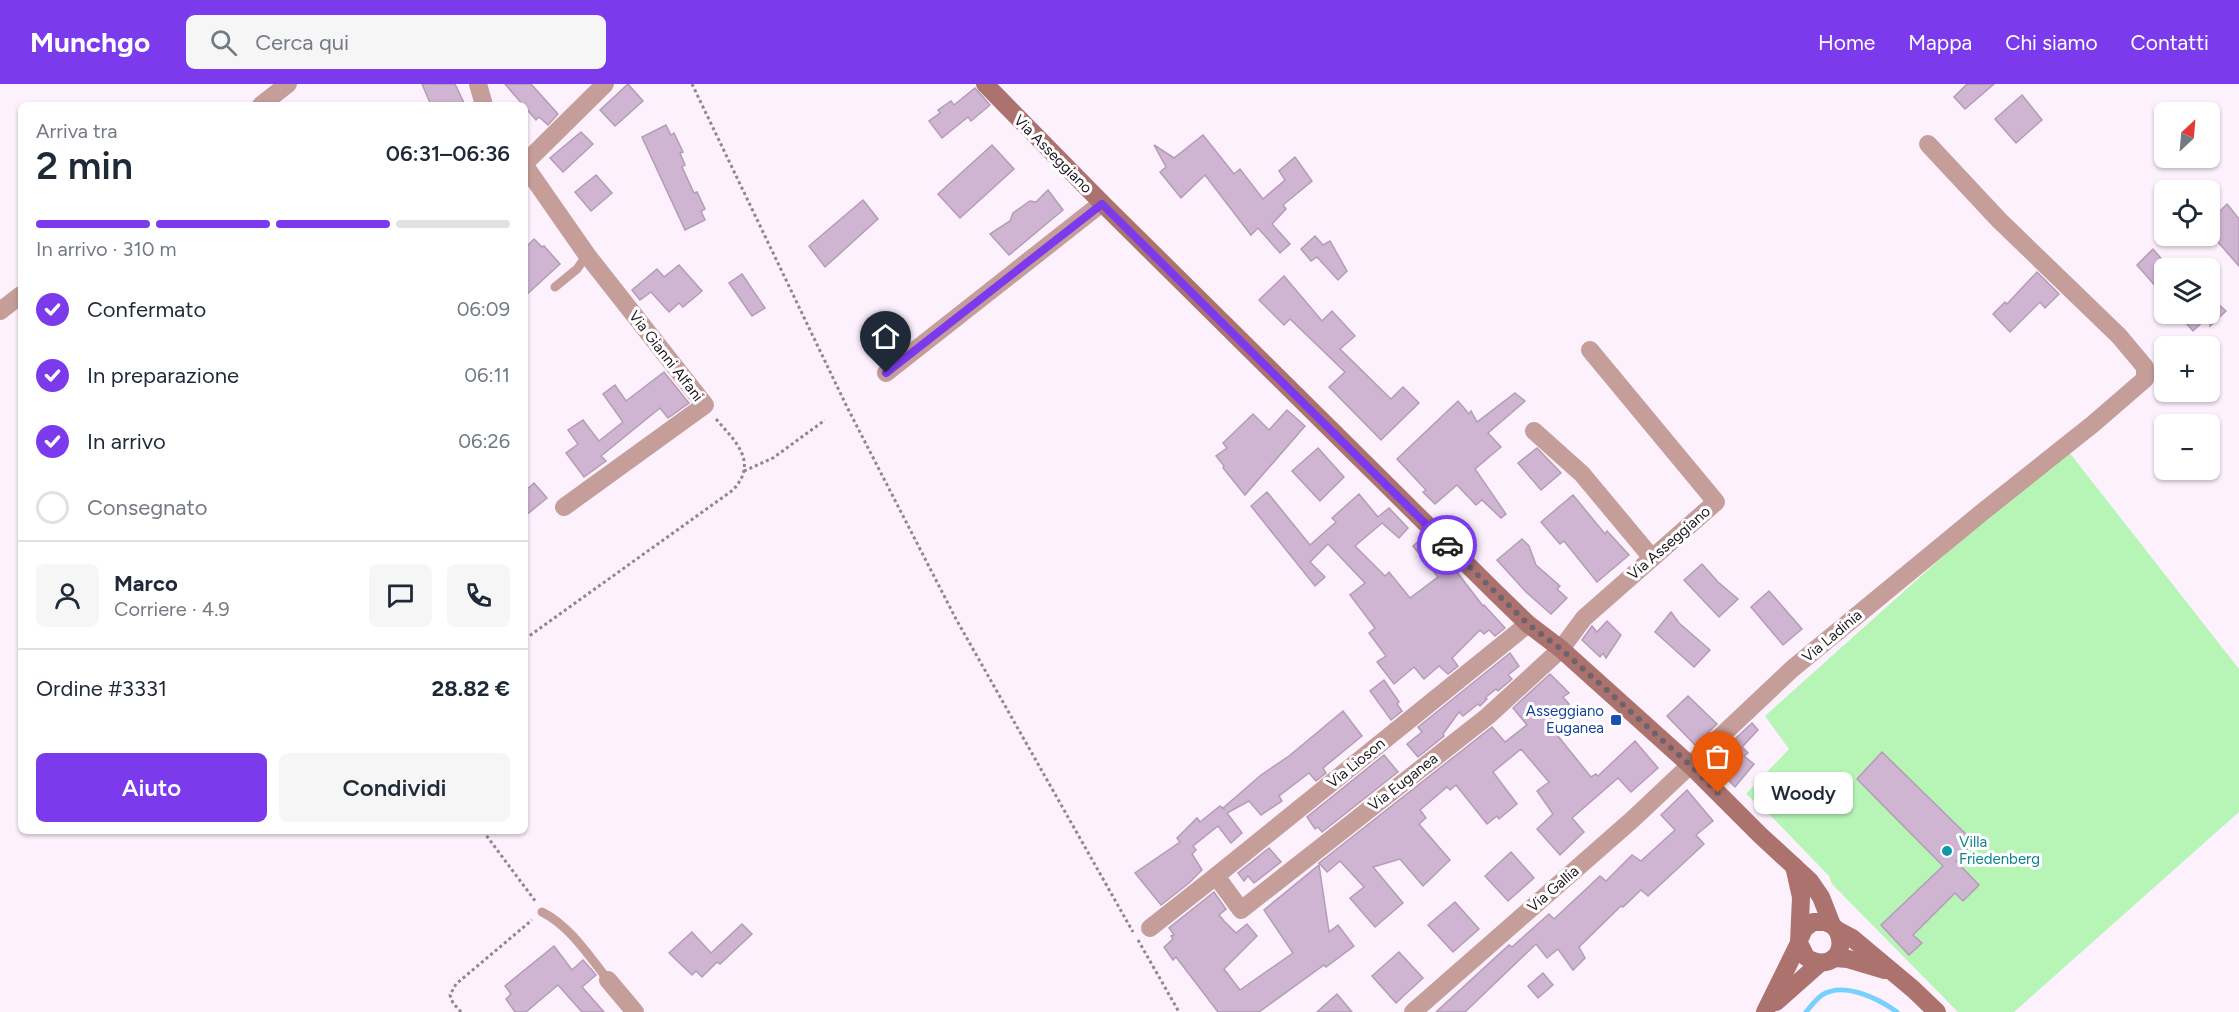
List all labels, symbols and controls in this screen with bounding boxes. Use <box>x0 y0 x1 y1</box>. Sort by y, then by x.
search box <box>186 15 606 69</box>
text: Munchgo <box>30 25 150 59</box>
icon: search <box>207 26 240 59</box>
text: Cerca qui <box>255 29 349 56</box>
text: Home <box>1818 30 1875 55</box>
text: Mappa <box>1908 30 1972 55</box>
text: Chi siamo <box>2005 30 2098 55</box>
text: Contatti <box>2131 30 2209 55</box>
north arrow <box>2154 102 2220 168</box>
map controls <box>2154 102 2220 480</box>
street label: Via Asseggiano <box>1010 111 1096 197</box>
text: Arriva tra <box>36 119 118 143</box>
text: 06:31–06:36 <box>386 140 510 167</box>
text: 2 min <box>36 142 133 189</box>
button: locate <box>2154 180 2220 246</box>
text: In arrivo · 310 m <box>36 237 177 261</box>
button: layers <box>2154 258 2220 324</box>
icon: check <box>36 293 69 326</box>
text: Confermato <box>87 296 206 323</box>
text: 06:09 <box>457 297 510 321</box>
street label: Via Gianni Alfani <box>625 307 707 405</box>
pin <box>860 311 911 373</box>
icon: home <box>869 320 902 353</box>
button: + <box>2154 336 2220 402</box>
icon: check <box>36 359 69 392</box>
text: In preparazione <box>87 362 239 389</box>
text: 06:11 <box>464 363 510 387</box>
button: − <box>2154 414 2220 480</box>
icon: check <box>36 425 69 458</box>
text: In arrivo <box>87 428 166 455</box>
text: 06:26 <box>458 429 510 453</box>
text: Consegnato <box>87 494 208 521</box>
street label: Via Asseggiano <box>1624 502 1714 584</box>
courier <box>1417 515 1477 575</box>
icon: car <box>1431 529 1464 562</box>
button: person <box>36 564 99 627</box>
button: chat <box>369 564 432 627</box>
button: phone <box>447 564 510 627</box>
text: Marco <box>114 570 178 597</box>
text: Corriere · 4.9 <box>114 597 230 621</box>
street label: Via Ladinia <box>1798 606 1866 666</box>
text: Ordine #3331 <box>36 675 167 702</box>
text: 28.82 € <box>432 675 510 702</box>
place label: Asseggiano Euganea <box>1526 702 1604 737</box>
marker: Asseggiano Euganea <box>1609 713 1623 727</box>
pin <box>1692 731 1743 793</box>
street label: Via Lioson <box>1323 734 1389 792</box>
icon: bag <box>1701 740 1734 773</box>
street label: Via Euganea <box>1365 749 1441 815</box>
button: Aiuto <box>36 753 267 822</box>
button: Condividi <box>279 753 510 822</box>
callout: Woody <box>1754 772 1853 814</box>
text: Woody <box>1771 781 1836 805</box>
place label: Villa Friedenberg <box>1959 833 2040 868</box>
marker: Villa Friedenberg <box>1940 844 1954 858</box>
street label: Via Gallia <box>1524 862 1582 916</box>

